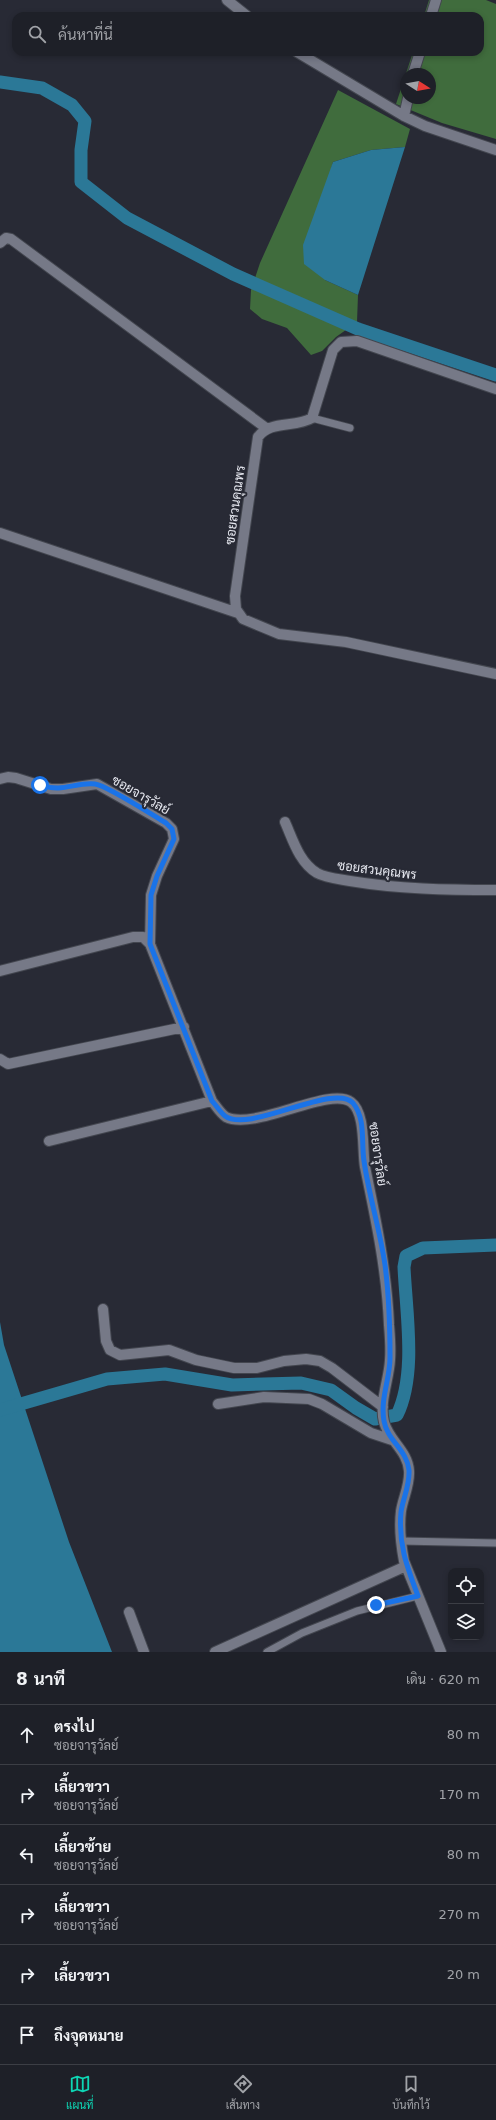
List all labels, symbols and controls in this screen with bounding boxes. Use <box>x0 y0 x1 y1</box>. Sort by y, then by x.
search box <box>12 12 484 56</box>
icon: search <box>26 23 48 45</box>
text: ค้นหาที่นี่ <box>58 26 113 44</box>
north arrow <box>400 68 436 104</box>
street label: ซอยสวนคุณพร <box>222 464 250 546</box>
street label: ซอยจารุวัลย์ <box>108 771 174 819</box>
route start <box>31 776 49 794</box>
street label: ซอยสวนคุณพร <box>336 858 418 884</box>
street label: ซอยจารุวัลย์ <box>364 1121 392 1187</box>
map controls <box>448 1568 484 1640</box>
button: locate <box>448 1568 484 1604</box>
route end <box>367 1596 385 1614</box>
button: layers <box>448 1604 484 1640</box>
text: 8 นาที <box>16 1669 65 1689</box>
text: เดิน · 620 m <box>406 1672 480 1687</box>
text: ตรงไป <box>54 1718 95 1736</box>
icon: ahead <box>16 1724 38 1746</box>
text: 80 m <box>447 1727 480 1742</box>
text: ซอยจารุวัลย์ <box>54 1738 119 1753</box>
text: เลี้ยวขวา <box>54 1778 110 1796</box>
icon: right <box>16 1784 38 1806</box>
text: 170 m <box>438 1787 480 1802</box>
text: ซอยจารุวัลย์ <box>54 1798 119 1813</box>
text: เลี้ยวซ้าย <box>54 1838 111 1856</box>
icon: left <box>16 1844 38 1866</box>
text: 80 m <box>447 1847 480 1862</box>
text: ซอยจารุวัลย์ <box>54 1858 119 1873</box>
text: เลี้ยวขวา <box>54 1898 110 1916</box>
icon: right <box>16 1904 38 1926</box>
text: 270 m <box>438 1907 480 1922</box>
text: ซอยจารุวัลย์ <box>54 1918 119 1933</box>
icon: right <box>16 1964 38 1986</box>
text: เลี้ยวขวา <box>54 1967 110 1985</box>
text: 20 m <box>447 1967 480 1982</box>
icon: arrive <box>16 2024 38 2046</box>
text: ถึงจุดหมาย <box>54 2027 124 2045</box>
tab: แผนที่ <box>66 2073 94 2112</box>
tab: เส้นทาง <box>226 2073 260 2112</box>
tab: บันทึกไว้ <box>392 2073 430 2112</box>

